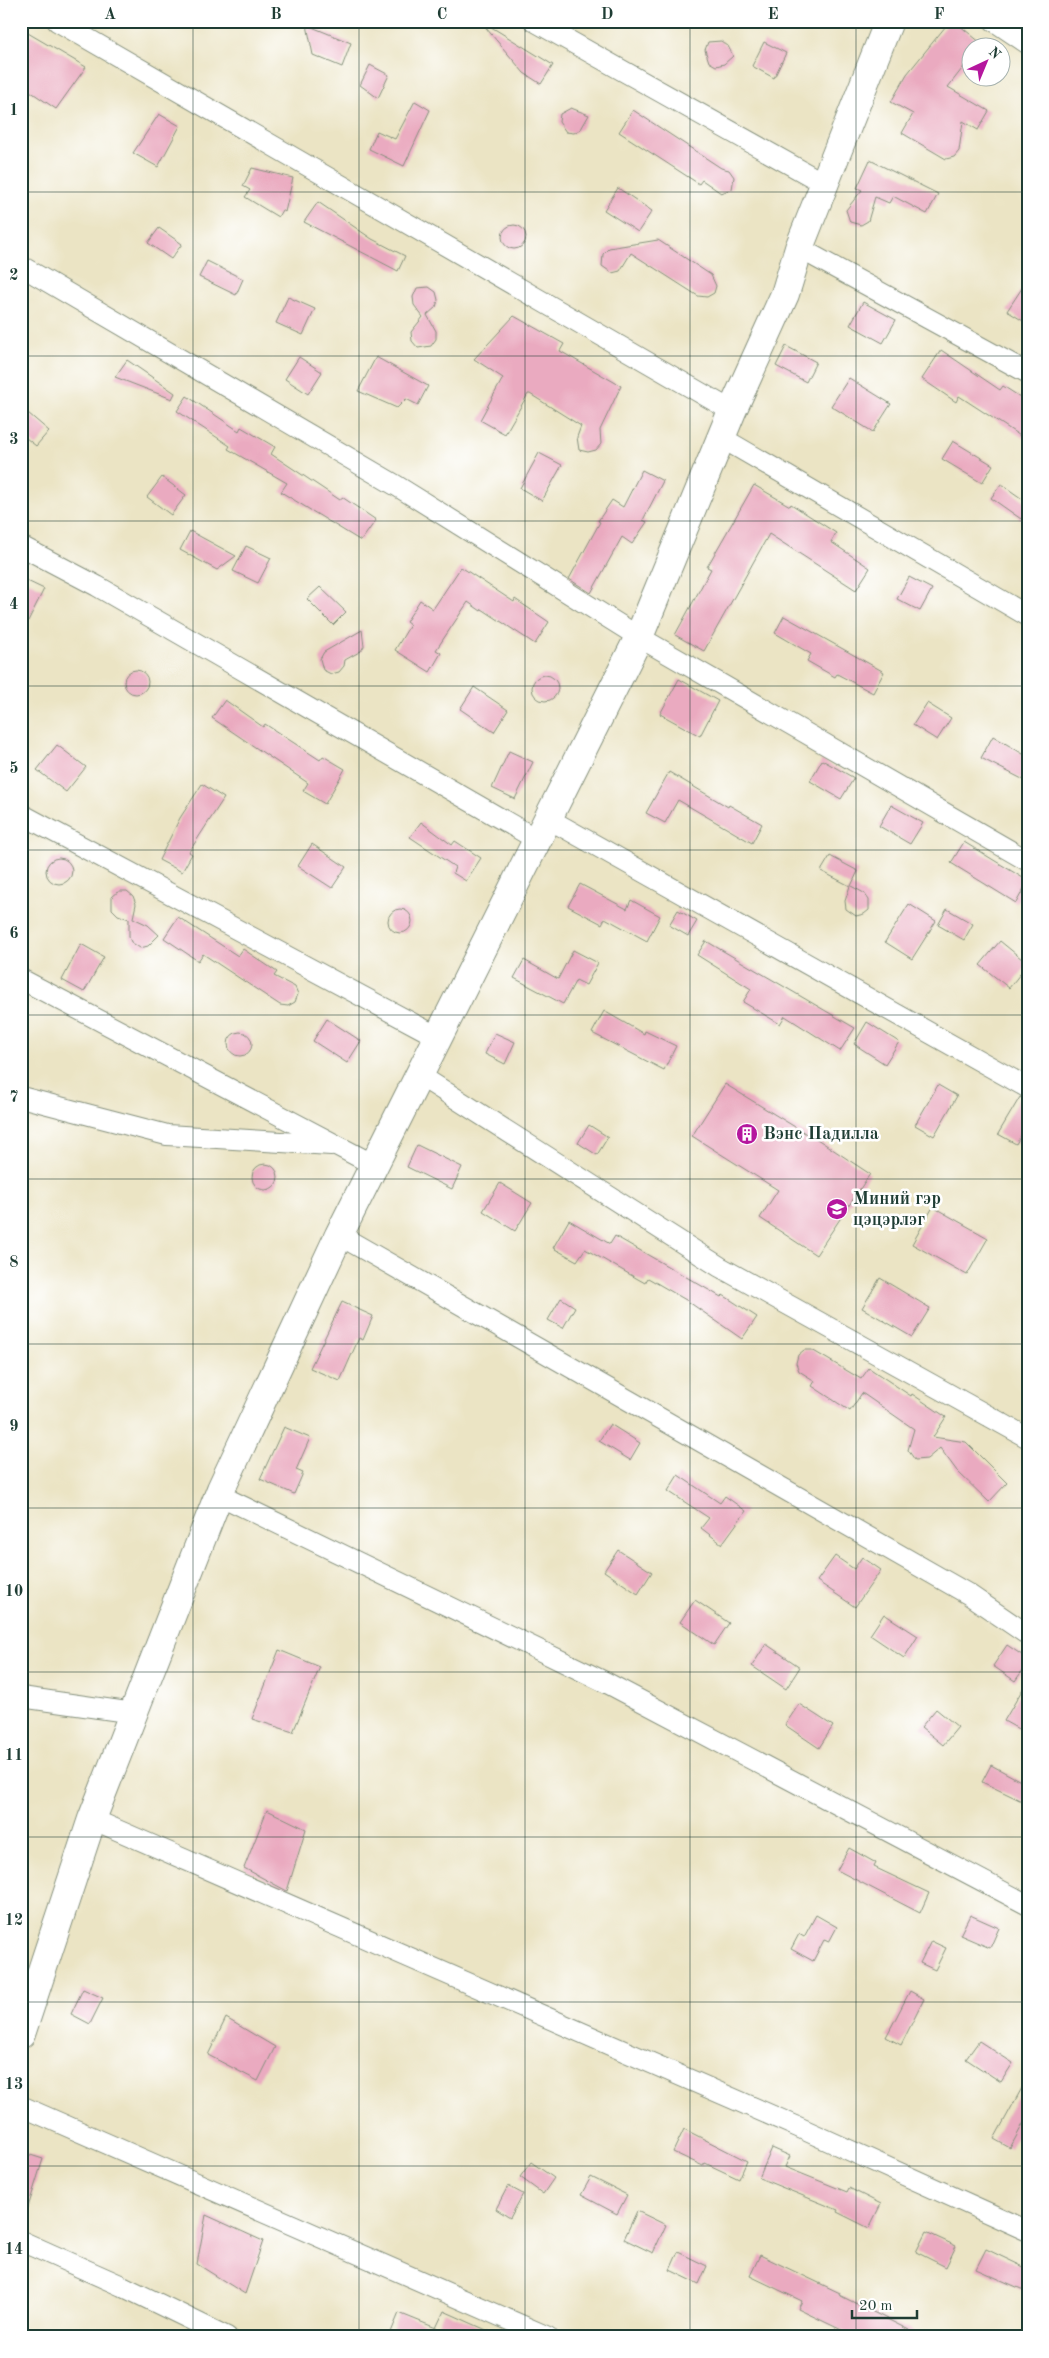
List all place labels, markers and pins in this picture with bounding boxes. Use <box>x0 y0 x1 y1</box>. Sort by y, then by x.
building icon: Вэнс Падилла <box>735 1122 759 1146</box>
place label: Вэнс Падилла <box>763 1125 879 1143</box>
place label: Миний гэр цэцэрлэг <box>853 1190 941 1229</box>
school or university icon: Миний гэр цэцэрлэг <box>825 1197 849 1221</box>

